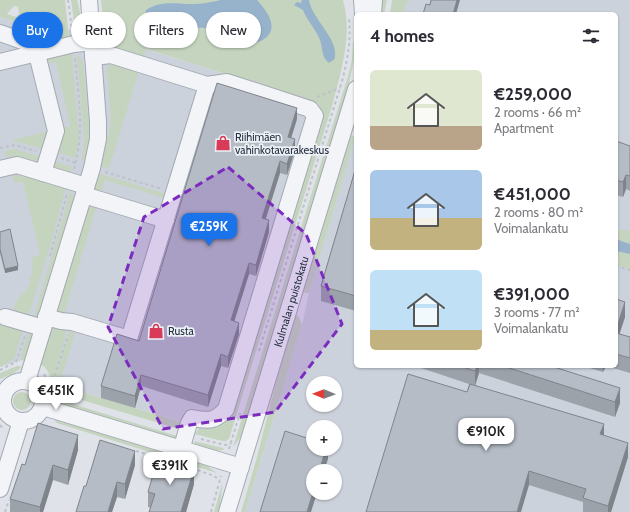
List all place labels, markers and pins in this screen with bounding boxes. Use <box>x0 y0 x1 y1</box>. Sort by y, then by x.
place label: Riihimäen vahinkotavarakeskus <box>235 130 329 157</box>
shop icon: Riihimäen vahinkotavarakeskus <box>214 134 232 152</box>
pin: €259K <box>181 213 237 247</box>
shop icon: Rusta <box>147 322 165 340</box>
place label: Rusta <box>168 324 195 338</box>
pin: €451K <box>28 377 84 411</box>
pin: €910K <box>458 418 514 452</box>
pin: €391K <box>142 452 198 486</box>

